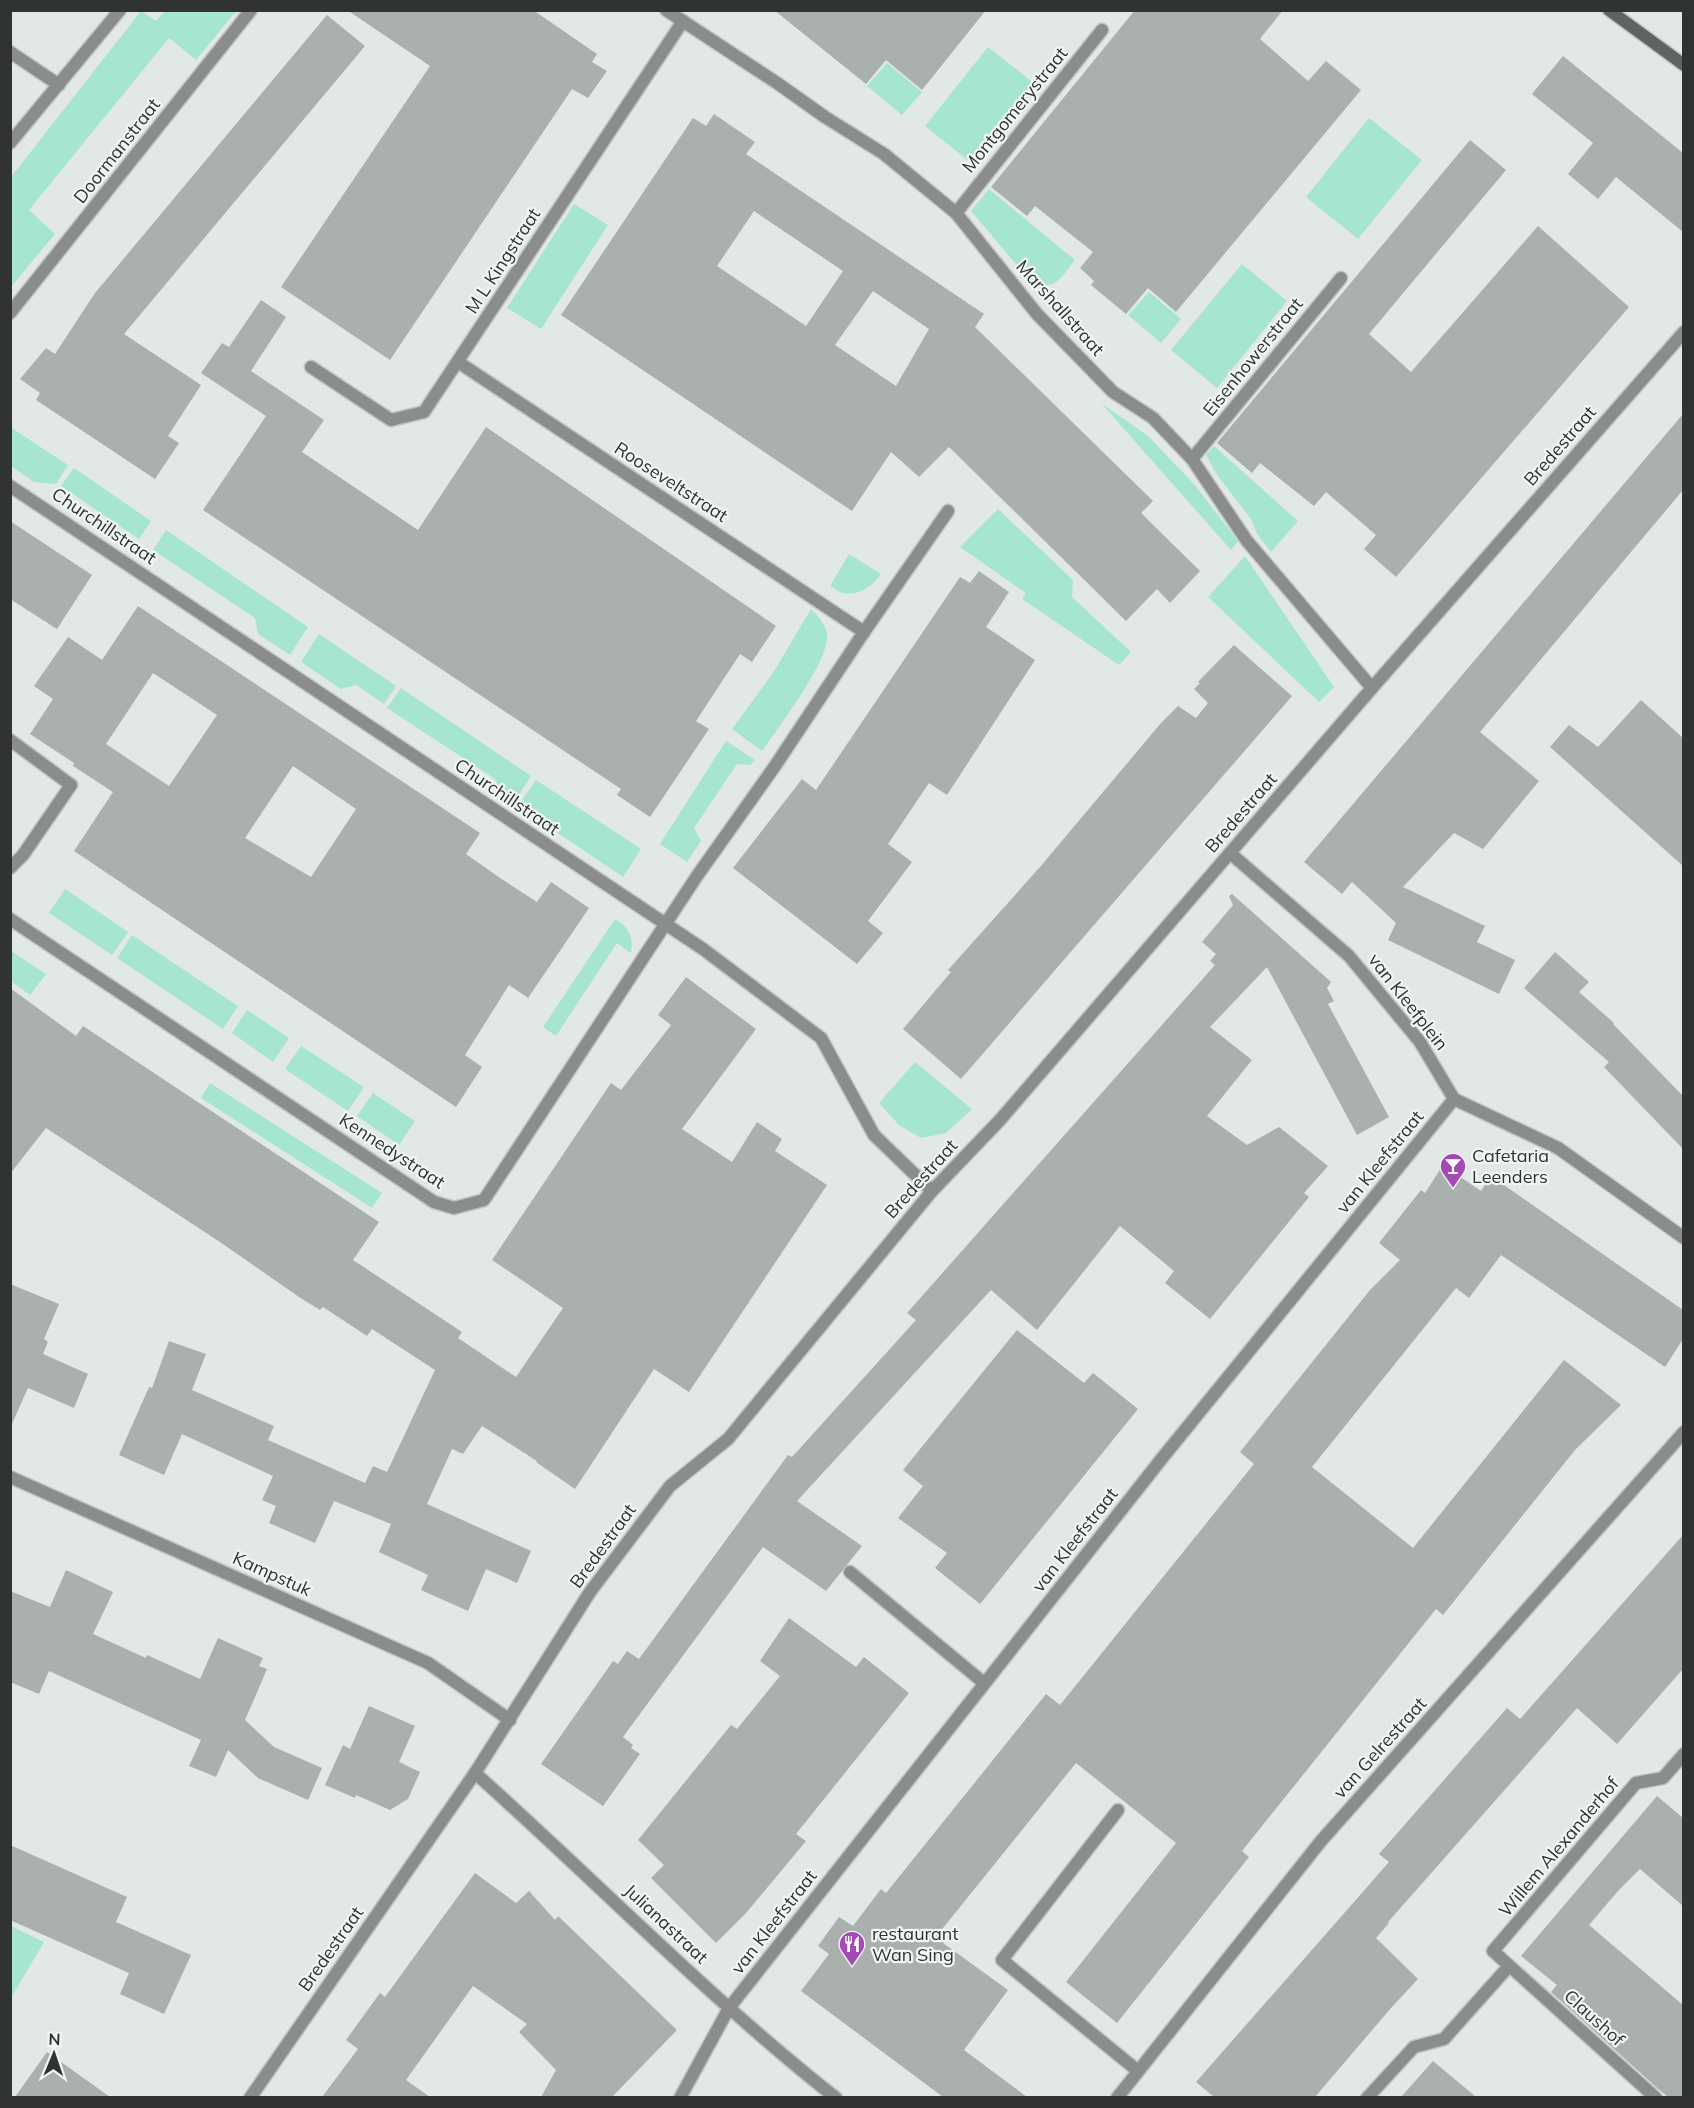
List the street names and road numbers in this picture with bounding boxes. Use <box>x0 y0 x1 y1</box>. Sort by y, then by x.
street label: Montgomerystraat <box>957 42 1072 177</box>
street label: Doormanstraat <box>68 94 165 208</box>
street label: M L Kingstraat <box>460 204 545 318</box>
street label: Marshallstraat <box>1011 255 1109 360</box>
street label: Eisenhowerstraat <box>1198 293 1308 421</box>
street label: Bredestraat <box>1519 401 1601 490</box>
street label: Rooseveltstraat <box>610 436 732 527</box>
street label: Churchillstraat <box>47 482 161 569</box>
street label: Churchillstraat <box>450 753 564 840</box>
street label: Bredestraat <box>1200 768 1282 857</box>
street label: van Kleefplein <box>1363 949 1453 1055</box>
street label: van Kleefstraat <box>1331 1105 1428 1218</box>
street label: Kennedystraat <box>335 1108 450 1193</box>
street label: Bredestraat <box>879 1134 962 1223</box>
street label: van Kleefstraat <box>1027 1483 1123 1596</box>
street label: Bredestraat <box>564 1499 641 1592</box>
street label: Kampstuk <box>229 1546 316 1601</box>
street label: van Gelrestraat <box>1328 1692 1431 1803</box>
street label: Willem Alexanderhof <box>1493 1771 1624 1921</box>
street label: van Kleefstraat <box>726 1865 822 1978</box>
street label: Julianastraat <box>620 1879 713 1968</box>
street label: Bredestraat <box>293 1902 368 1996</box>
street label: Claushof <box>1559 1984 1630 2051</box>

